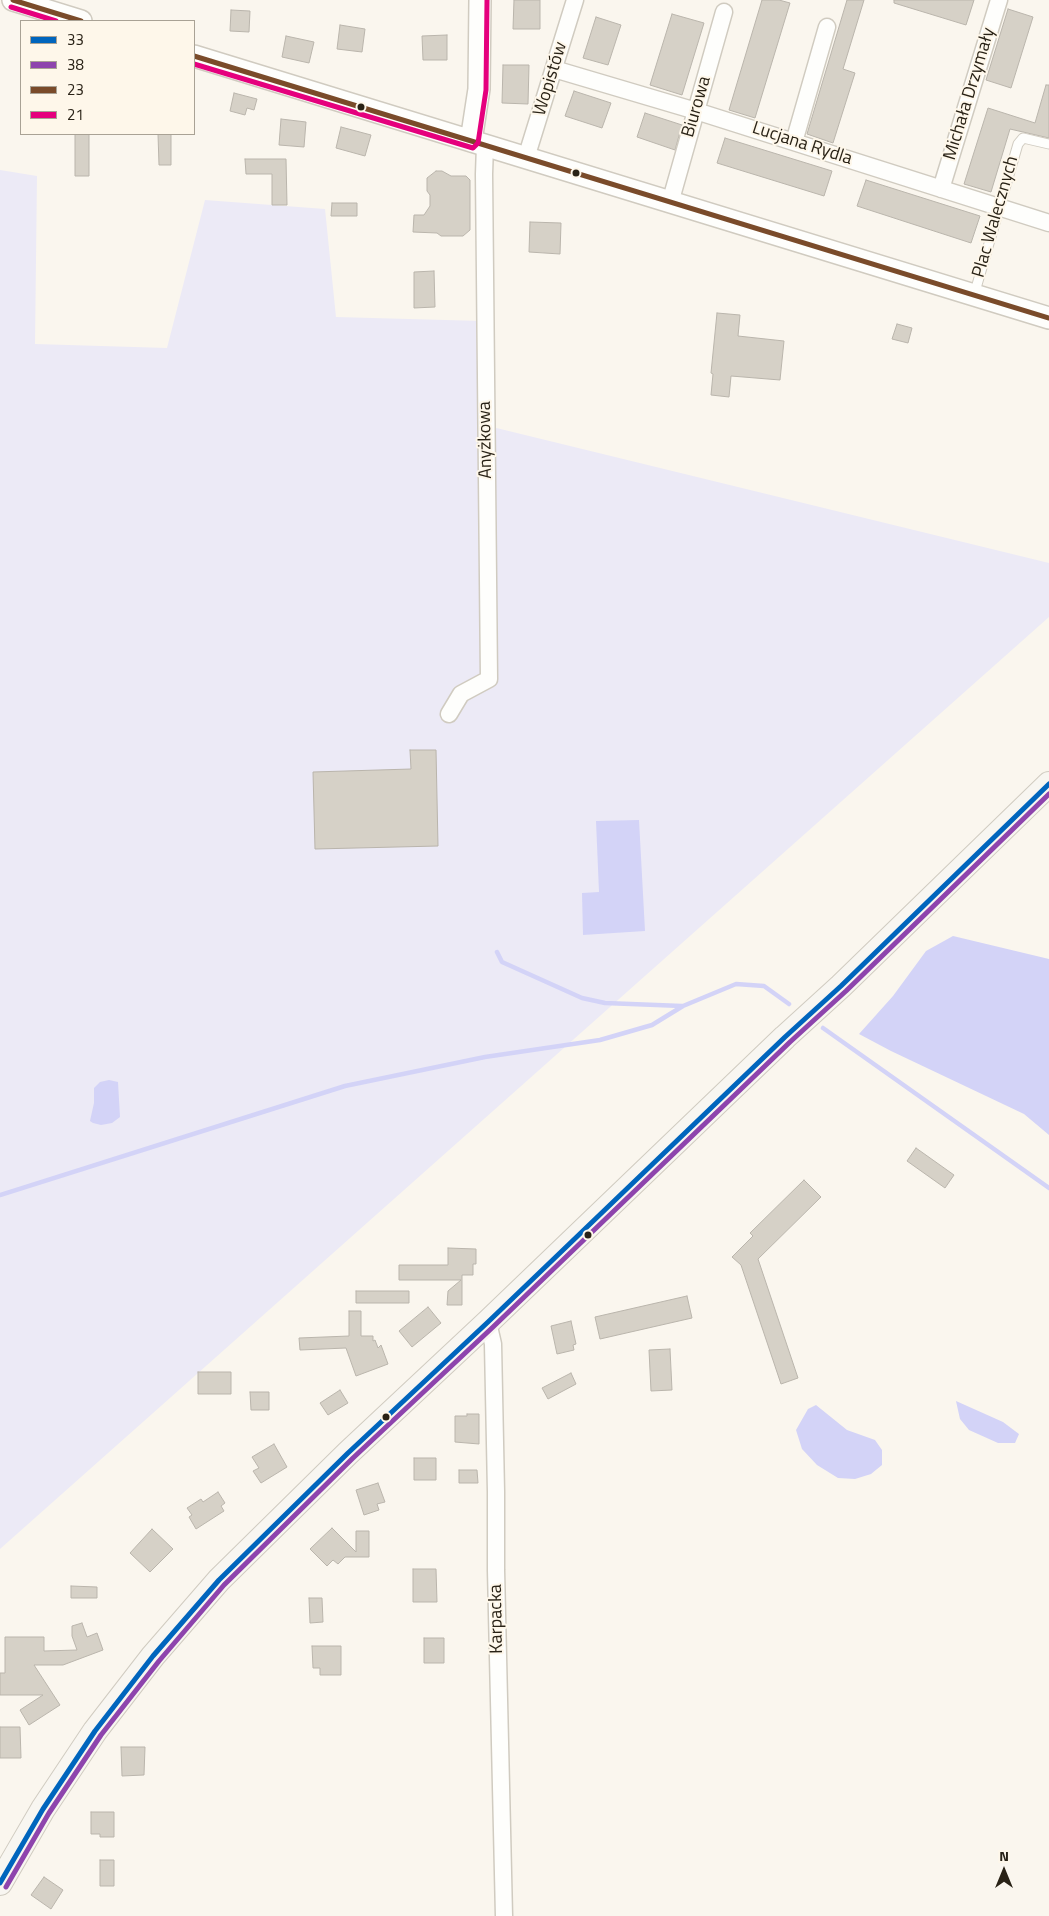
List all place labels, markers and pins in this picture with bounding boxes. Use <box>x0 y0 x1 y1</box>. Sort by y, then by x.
unlabelled marker <box>356 102 366 112</box>
unlabelled marker <box>571 168 581 178</box>
unlabelled marker <box>583 1230 593 1240</box>
unlabelled marker <box>381 1412 391 1422</box>

